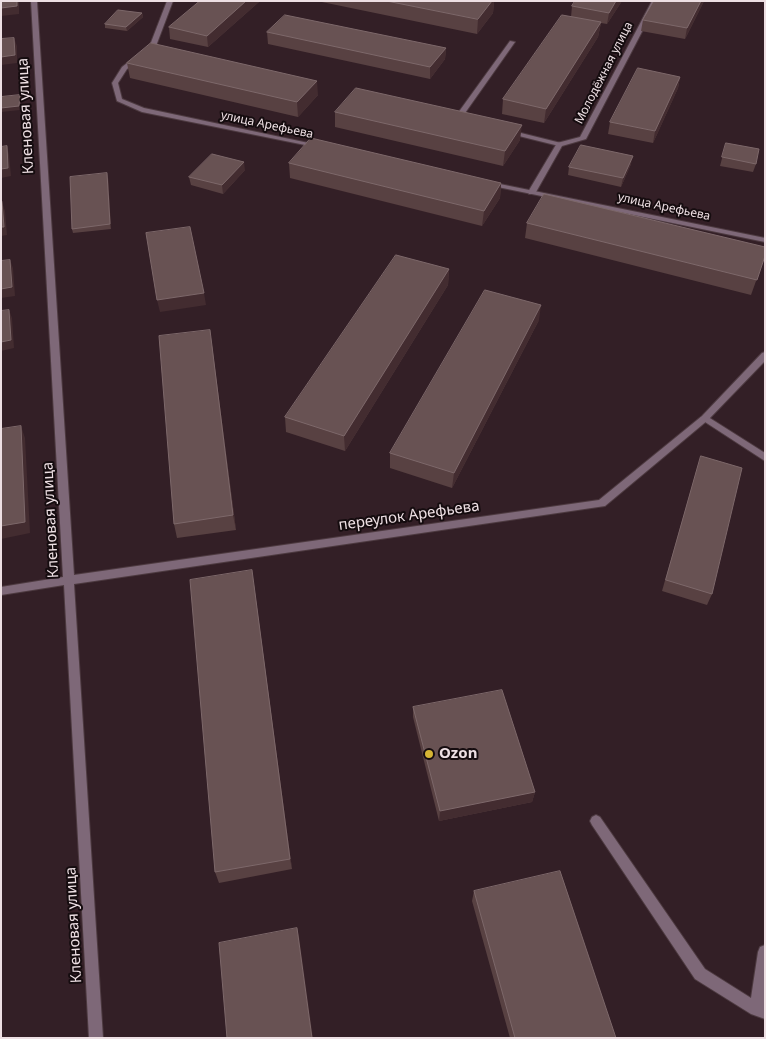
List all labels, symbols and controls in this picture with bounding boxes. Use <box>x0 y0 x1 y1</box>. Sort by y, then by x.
street label: Молодёжная улица <box>572 19 636 127</box>
street label: Кленовая улица <box>14 57 38 175</box>
street label: улица Арефьева <box>219 108 315 142</box>
street label: улица Арефьева <box>616 190 712 224</box>
street label: Кленовая улица <box>39 461 63 579</box>
street label: переулок Арефьева <box>337 497 481 535</box>
place label: Ozon <box>439 745 477 763</box>
marker: Ozon <box>423 748 435 760</box>
street label: Кленовая улица <box>62 866 86 984</box>

